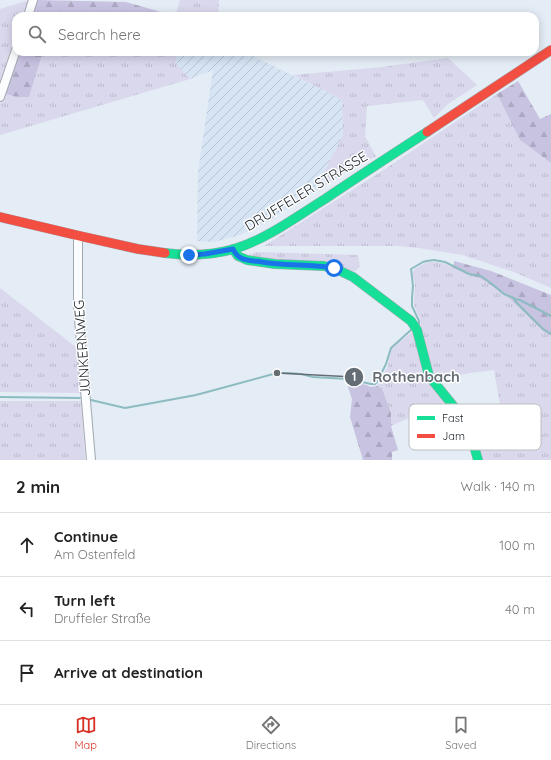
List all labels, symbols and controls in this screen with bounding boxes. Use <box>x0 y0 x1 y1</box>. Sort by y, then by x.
search box <box>12 12 539 56</box>
icon: search <box>26 23 48 45</box>
text: Search here <box>58 25 141 44</box>
street label: DRUFFELER STRASSE <box>241 147 371 235</box>
route end <box>180 246 198 264</box>
route start <box>325 259 343 277</box>
street label: JUNKERNWEG <box>70 299 94 397</box>
callout: Rothenbach <box>344 363 468 390</box>
text: Rothenbach <box>372 367 460 386</box>
text: 1 <box>352 369 356 384</box>
legend <box>409 404 541 450</box>
text: Fast <box>442 411 464 425</box>
text: Jam <box>442 429 465 443</box>
text: 2 min <box>16 476 60 497</box>
text: Walk · 140 m <box>460 478 535 494</box>
text: Continue <box>54 527 118 546</box>
icon: ahead <box>16 534 38 556</box>
text: 100 m <box>499 537 535 553</box>
text: Am Ostenfeld <box>54 546 135 562</box>
text: Turn left <box>54 591 116 610</box>
icon: left <box>16 598 38 620</box>
text: 40 m <box>505 601 535 617</box>
text: Druffeler Straße <box>54 610 151 626</box>
icon: arrive <box>16 662 38 684</box>
text: Arrive at destination <box>54 663 203 682</box>
tab: Map <box>74 714 97 752</box>
tab: Directions <box>246 714 296 752</box>
tab: Saved <box>445 714 477 752</box>

